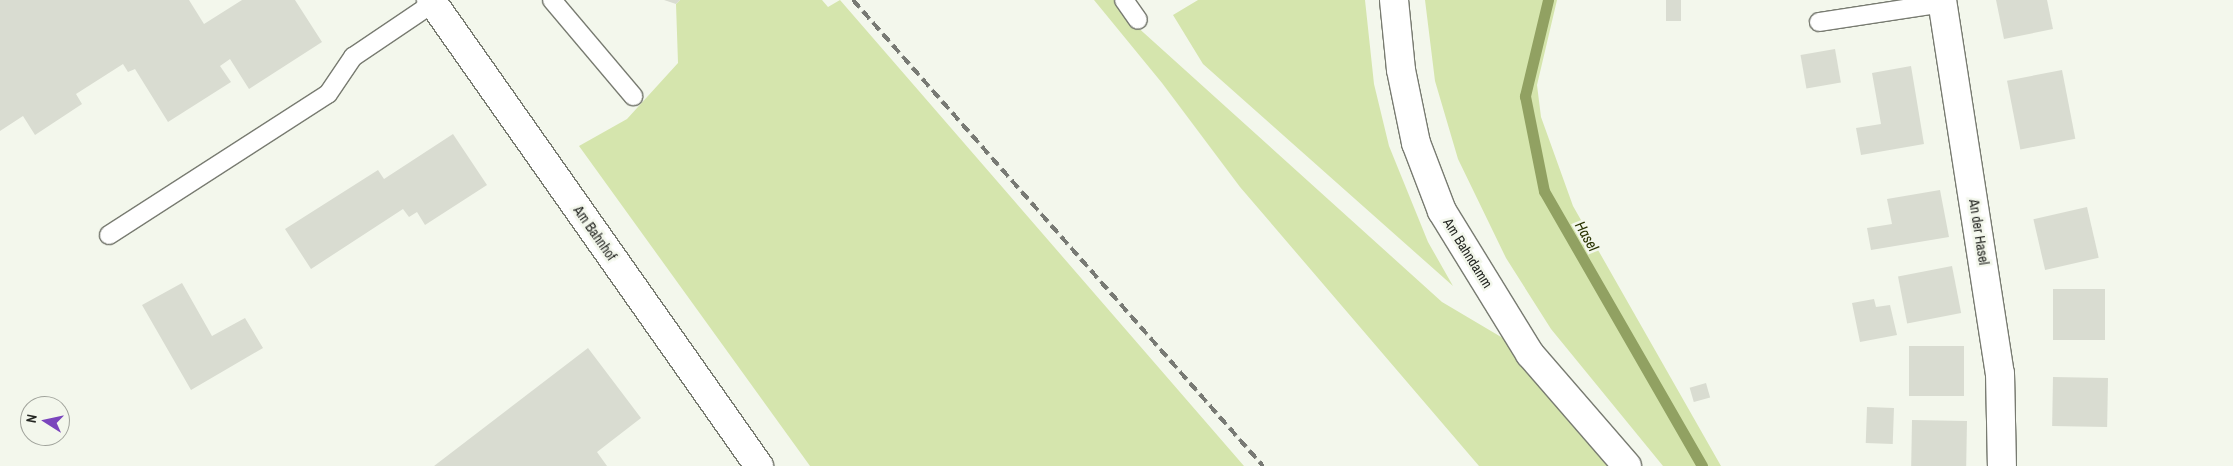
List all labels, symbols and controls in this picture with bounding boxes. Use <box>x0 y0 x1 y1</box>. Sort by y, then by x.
street label: An der Hasel <box>1966 198 1992 266</box>
street label: Am Bahnhof <box>570 202 620 264</box>
street label: Am Bahndamm <box>1440 215 1496 291</box>
water label: Hasel <box>1571 218 1603 254</box>
north arrow <box>20 396 70 446</box>
text: N <box>22 413 41 424</box>

